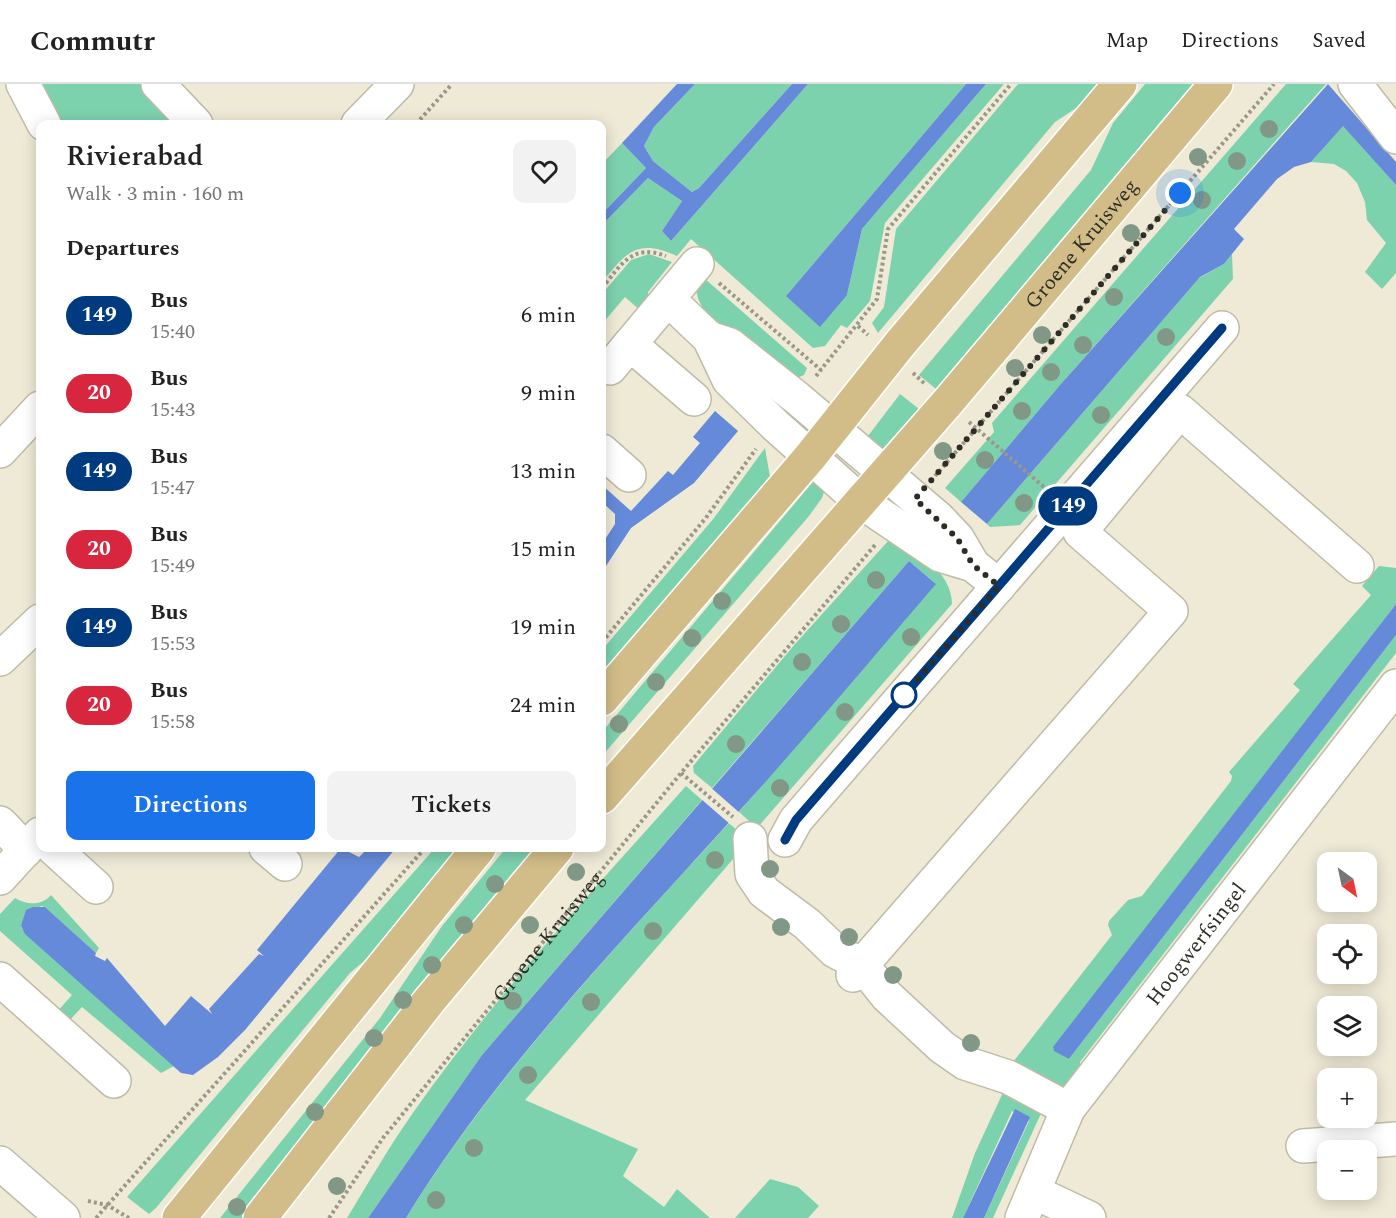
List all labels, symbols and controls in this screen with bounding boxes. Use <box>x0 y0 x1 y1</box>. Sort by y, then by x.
text: Commutr <box>30 20 155 63</box>
text: Map <box>1106 25 1148 57</box>
text: Directions <box>1181 25 1279 57</box>
text: Saved <box>1312 25 1366 57</box>
text: Rivierabad <box>66 135 203 178</box>
button: heart <box>513 140 576 203</box>
street label: Groene Kruisweg <box>1018 172 1147 317</box>
your location <box>1165 178 1195 208</box>
text: Walk · 3 min · 160 m <box>66 179 244 209</box>
text: Departures <box>66 232 180 265</box>
text: Bus <box>150 284 188 317</box>
text: 149 <box>81 299 117 331</box>
text: 6 min <box>521 299 576 332</box>
text: 15:40 <box>150 317 195 347</box>
text: Bus <box>150 362 188 395</box>
text: 20 <box>87 377 111 409</box>
text: 9 min <box>521 377 576 410</box>
text: 15:43 <box>150 395 195 425</box>
text: Bus <box>150 440 188 473</box>
text: 149 <box>81 455 117 487</box>
text: 13 min <box>510 455 576 488</box>
text: 15:47 <box>150 473 195 503</box>
line badge: 149 <box>1034 486 1102 526</box>
text: 149 <box>1050 490 1086 522</box>
text: Bus <box>150 518 188 551</box>
text: 20 <box>87 533 111 565</box>
text: 15 min <box>510 533 576 566</box>
text: 15:49 <box>150 551 195 581</box>
text: Bus <box>150 596 188 629</box>
text: 149 <box>81 611 117 643</box>
text: 19 min <box>510 611 576 644</box>
text: 15:53 <box>150 629 195 659</box>
text: Bus <box>150 674 188 707</box>
unlabelled marker <box>891 682 917 708</box>
text: 20 <box>87 689 111 721</box>
text: 24 min <box>510 689 576 722</box>
text: 15:58 <box>150 707 195 737</box>
button: Directions <box>66 771 315 840</box>
button: Tickets <box>327 771 576 840</box>
north arrow <box>1317 852 1377 912</box>
map controls <box>1317 852 1377 1200</box>
street label: Groene Kruisweg <box>485 864 612 1010</box>
street label: Hoogwerfsingel <box>1139 876 1255 1013</box>
button: locate <box>1317 924 1377 984</box>
button: layers <box>1317 996 1377 1056</box>
button: + <box>1317 1068 1377 1128</box>
button: − <box>1317 1140 1377 1200</box>

